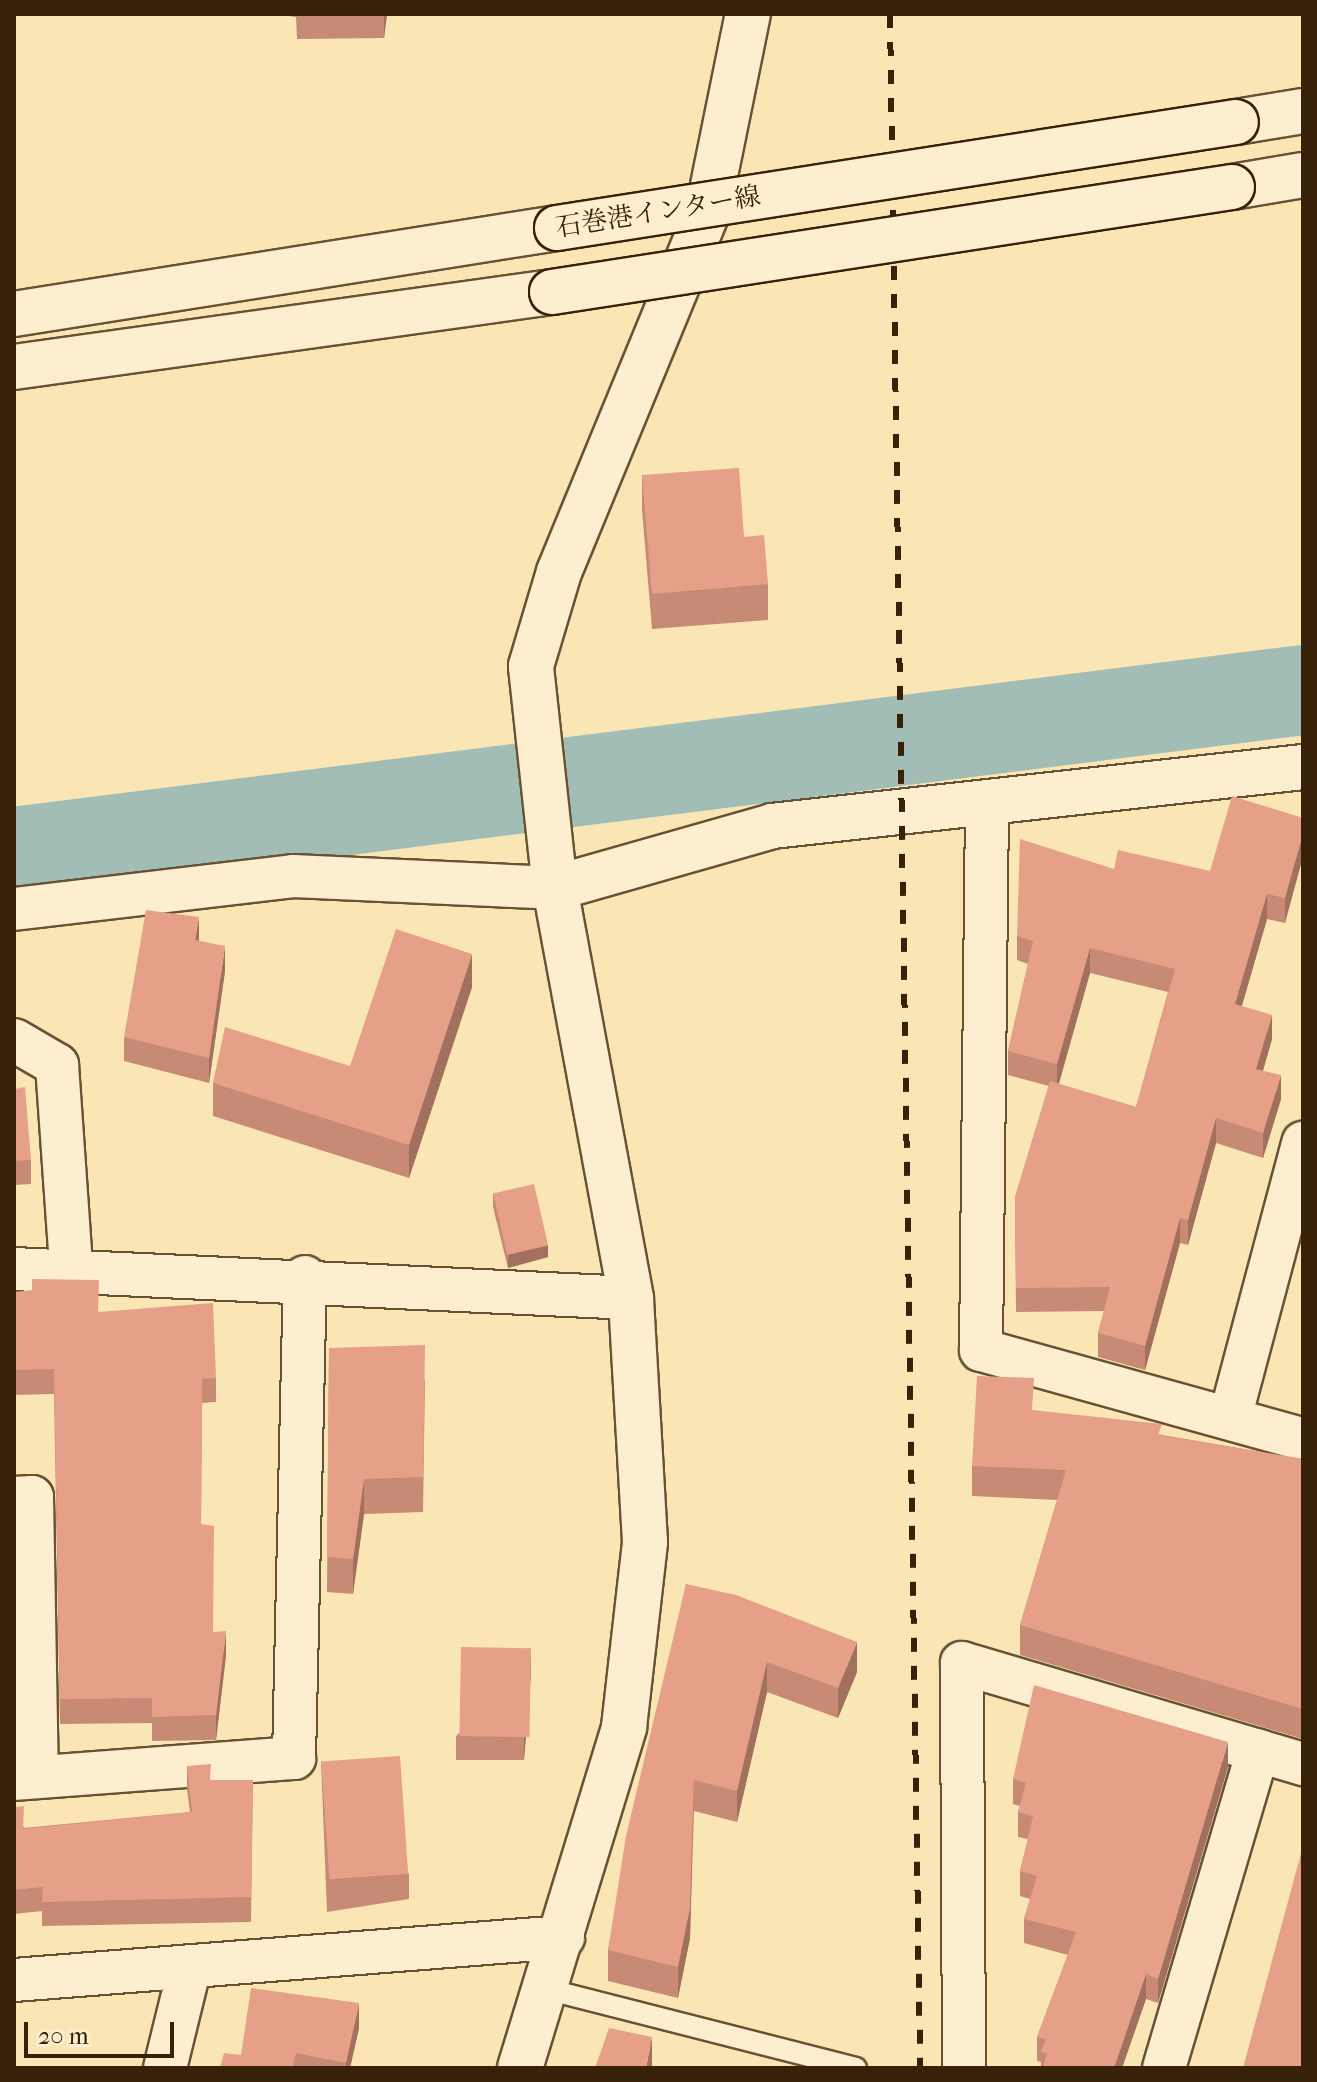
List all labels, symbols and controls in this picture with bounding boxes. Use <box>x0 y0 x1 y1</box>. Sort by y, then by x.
street label: 石巻港インター線 <box>553 180 763 244</box>
scale bar <box>28 2006 178 2056</box>
text: 20 m <box>38 2022 89 2050</box>

